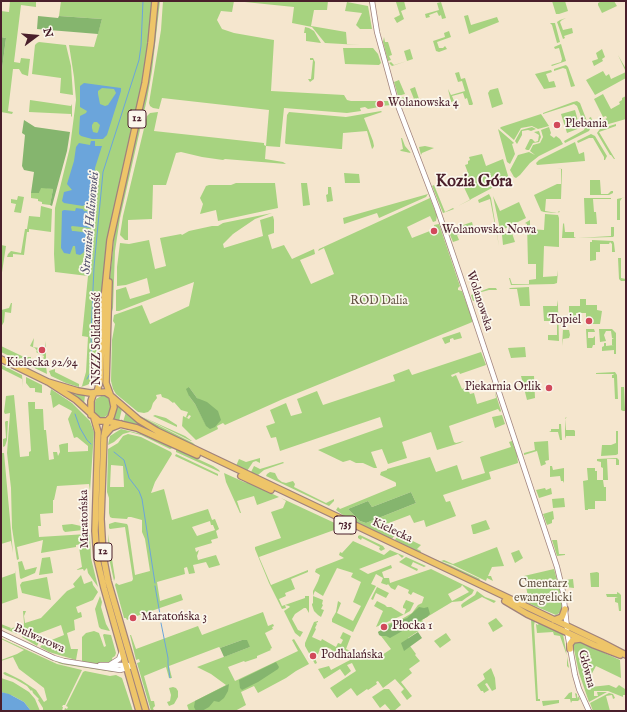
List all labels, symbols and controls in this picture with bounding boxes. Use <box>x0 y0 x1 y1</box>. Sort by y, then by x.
north arrow <box>16 16 56 56</box>
text: N <box>39 26 56 39</box>
place label: Wolanowska 4 <box>388 97 459 111</box>
marker: Wolanowska 4 <box>375 99 385 109</box>
road number: 12 <box>128 110 146 128</box>
place label: Plebania <box>565 118 607 132</box>
marker: Plebania <box>552 120 562 130</box>
water label: Strumień Halinowski <box>79 171 103 275</box>
district label: Kozia Góra <box>436 173 512 193</box>
place label: Wolanowska Nowa <box>442 224 536 238</box>
marker: Wolanowska Nowa <box>429 226 439 236</box>
street label: Wolanowska <box>463 269 495 333</box>
street label: NSZZ Solidarność <box>91 292 105 386</box>
park label: ROD Dalia <box>350 295 408 309</box>
place label: Topiel <box>548 314 581 328</box>
marker: Topiel <box>584 316 594 326</box>
marker: Kielecka 92/94 <box>37 345 47 355</box>
place label: Kielecka 92/94 <box>6 357 78 371</box>
place label: Piekarnia Orlik <box>465 381 541 395</box>
marker: Piekarnia Orlik <box>544 383 554 393</box>
street label: Maratońska <box>77 489 93 549</box>
street label: Kielecka <box>370 515 414 547</box>
road number: 735 <box>334 516 356 534</box>
road number: 12 <box>94 543 112 561</box>
park label: Cmentarz ewangelicki <box>514 578 572 606</box>
place label: Maratońska 3 <box>141 611 207 625</box>
marker: Maratońska 3 <box>128 613 138 623</box>
place label: Płocka 1 <box>392 620 432 634</box>
street label: Bulwarowa <box>11 621 67 657</box>
marker: Płocka 1 <box>379 622 389 632</box>
place label: Podhalańska <box>321 649 383 663</box>
street label: Główna <box>574 649 598 689</box>
marker: Podhalańska <box>308 651 318 661</box>

